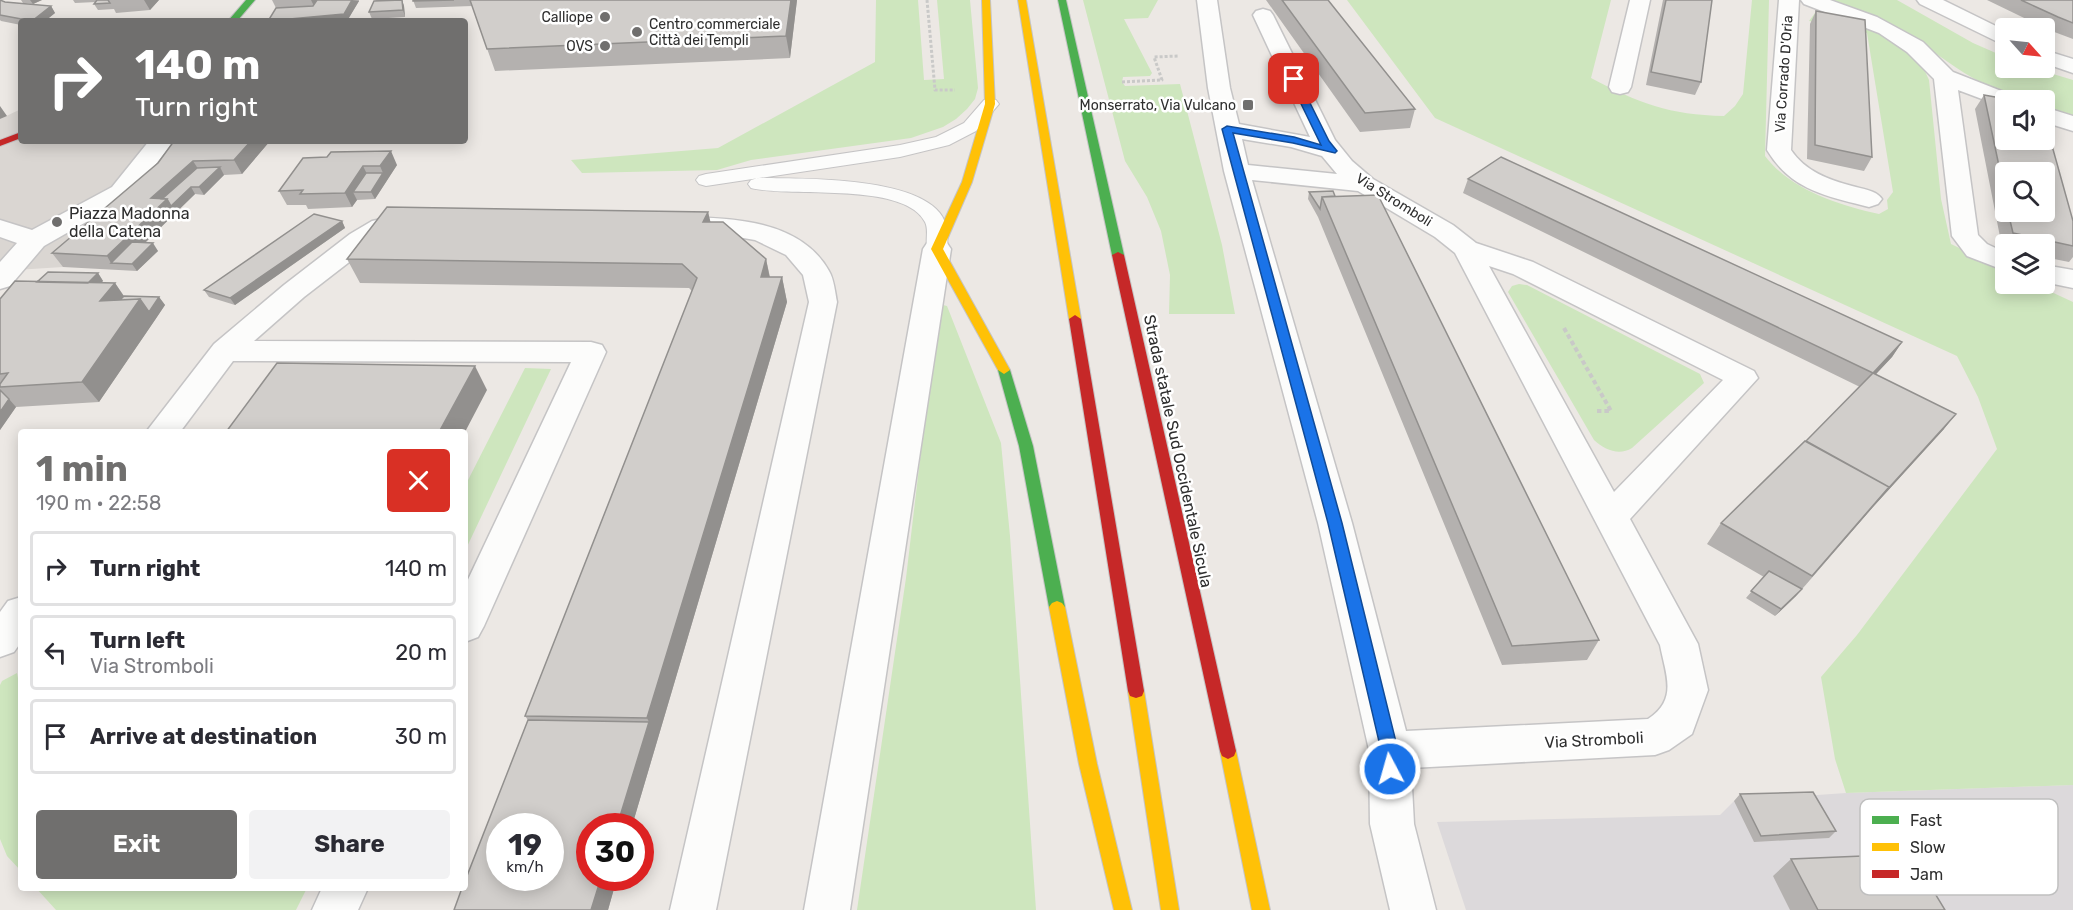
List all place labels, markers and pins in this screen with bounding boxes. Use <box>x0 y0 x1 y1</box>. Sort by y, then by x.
place label: Calliope <box>542 9 593 26</box>
marker: Calliope <box>598 10 612 24</box>
place label: Centro commerciale Città dei Templi <box>649 16 781 49</box>
marker: Centro commerciale Città dei Templi <box>630 25 644 39</box>
place label: OVS <box>566 38 593 55</box>
marker: OVS <box>598 39 612 53</box>
pin <box>1268 53 1319 104</box>
place label: Monserrato, Via Vulcano <box>1080 97 1236 114</box>
marker: Monserrato, Via Vulcano <box>1241 98 1255 112</box>
place label: Piazza Madonna della Catena <box>69 204 189 241</box>
marker: Piazza Madonna della Catena <box>50 215 64 229</box>

